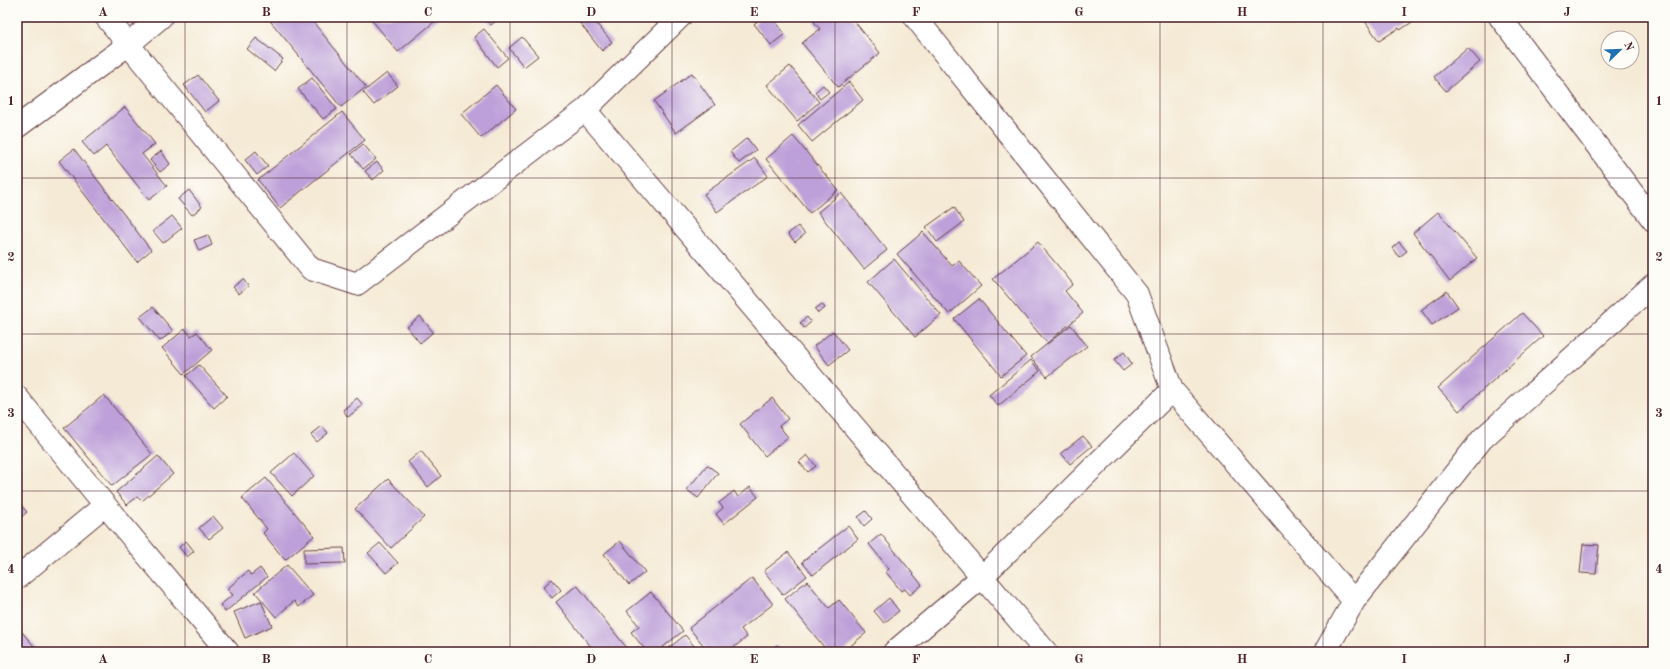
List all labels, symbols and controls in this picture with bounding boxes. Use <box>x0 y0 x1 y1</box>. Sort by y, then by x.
text: A <box>98 6 108 19</box>
text: B <box>261 6 271 19</box>
text: C <box>424 6 432 19</box>
text: D <box>586 6 596 19</box>
text: E <box>750 6 759 19</box>
text: F <box>912 6 921 19</box>
text: G <box>1074 6 1084 19</box>
text: H <box>1237 6 1248 19</box>
text: I <box>1401 6 1407 19</box>
text: J <box>1563 6 1571 19</box>
north arrow <box>1600 30 1640 70</box>
text: N <box>1621 41 1635 53</box>
text: 1 <box>7 95 15 108</box>
text: 1 <box>1655 95 1663 108</box>
text: 2 <box>7 251 15 264</box>
text: 2 <box>1655 251 1663 264</box>
text: 3 <box>7 407 15 420</box>
text: 3 <box>1655 407 1663 420</box>
text: 4 <box>7 563 15 576</box>
text: 4 <box>1655 563 1663 576</box>
text: A <box>98 653 108 666</box>
text: B <box>261 653 271 666</box>
text: C <box>424 653 432 666</box>
text: D <box>586 653 596 666</box>
text: E <box>750 653 759 666</box>
text: F <box>912 653 921 666</box>
text: G <box>1074 653 1084 666</box>
text: H <box>1237 653 1248 666</box>
text: I <box>1401 653 1407 666</box>
text: J <box>1563 653 1571 666</box>

